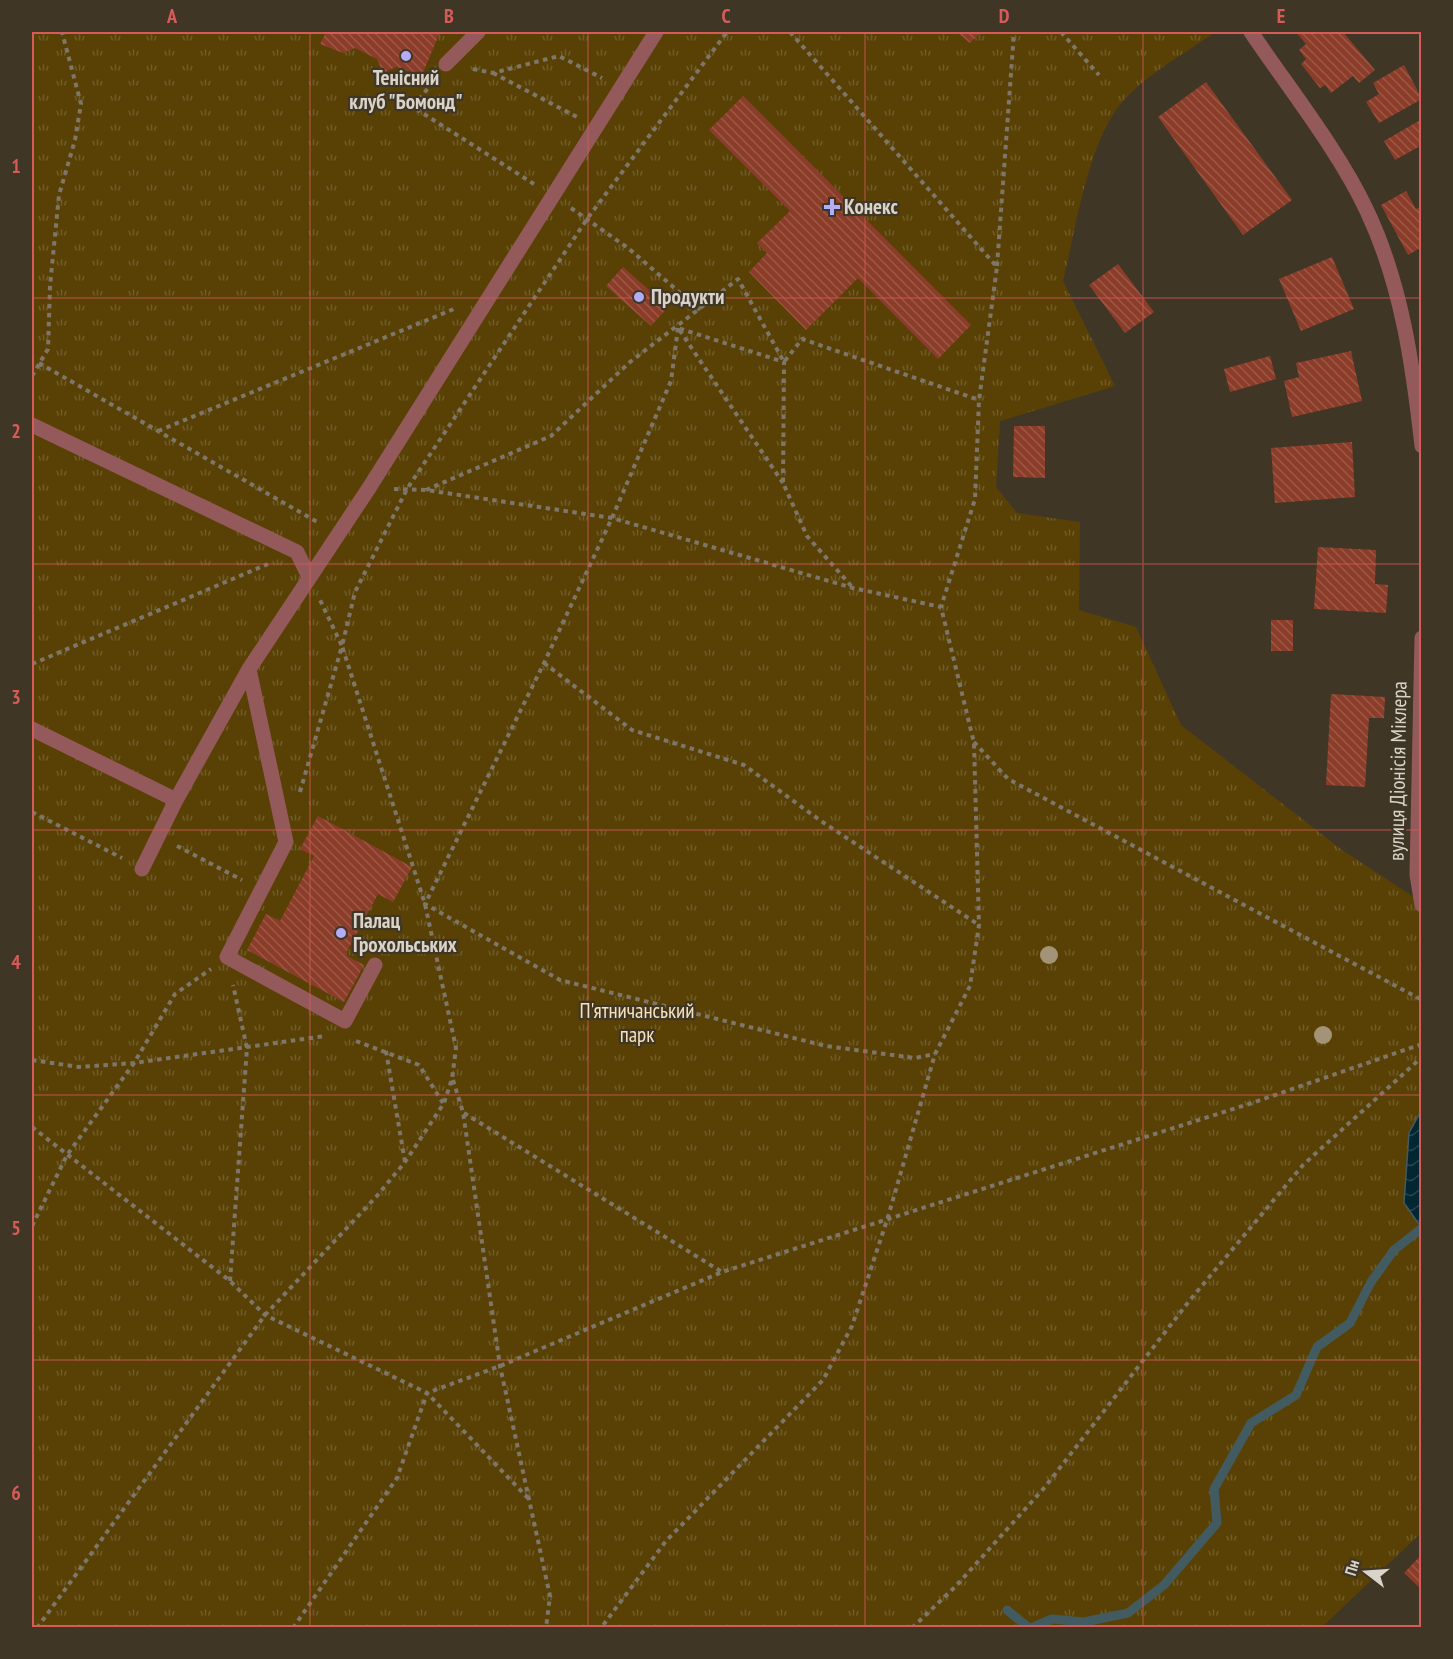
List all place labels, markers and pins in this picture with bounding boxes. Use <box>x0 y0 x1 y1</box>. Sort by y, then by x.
marker: Тенісний клуб "Бомонд" <box>399 49 413 63</box>
place label: Тенісний клуб "Бомонд" <box>349 64 463 115</box>
place label: Конекс <box>844 193 898 220</box>
marker: Конекс <box>825 200 839 214</box>
place label: Продукти <box>651 283 724 310</box>
marker: Продукти <box>632 290 646 304</box>
place label: Палац Грохольських <box>353 907 458 958</box>
marker: Палац Грохольських <box>334 926 348 940</box>

